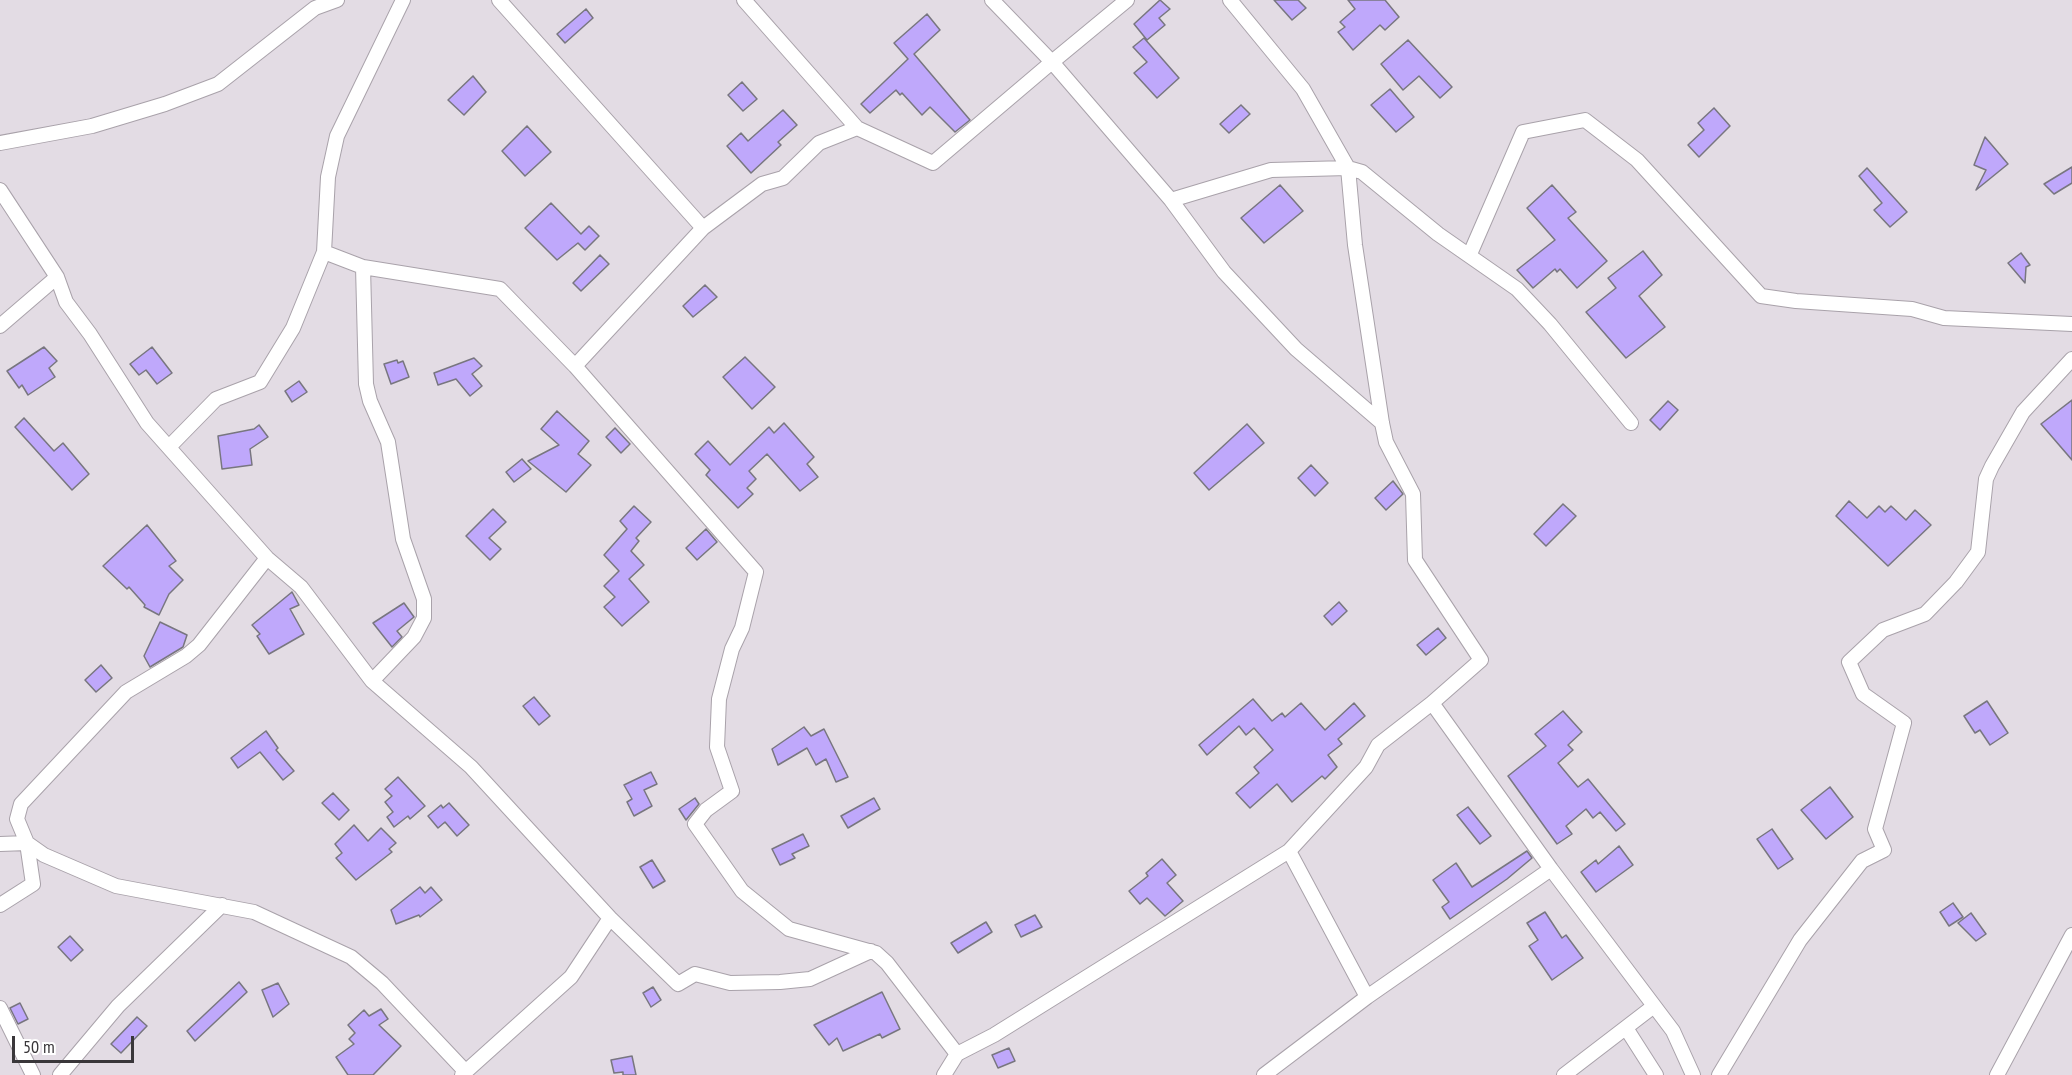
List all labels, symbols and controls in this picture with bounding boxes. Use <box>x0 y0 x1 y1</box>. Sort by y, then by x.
scale bar <box>15 1024 136 1062</box>
text: 50 m <box>23 1035 55 1058</box>

